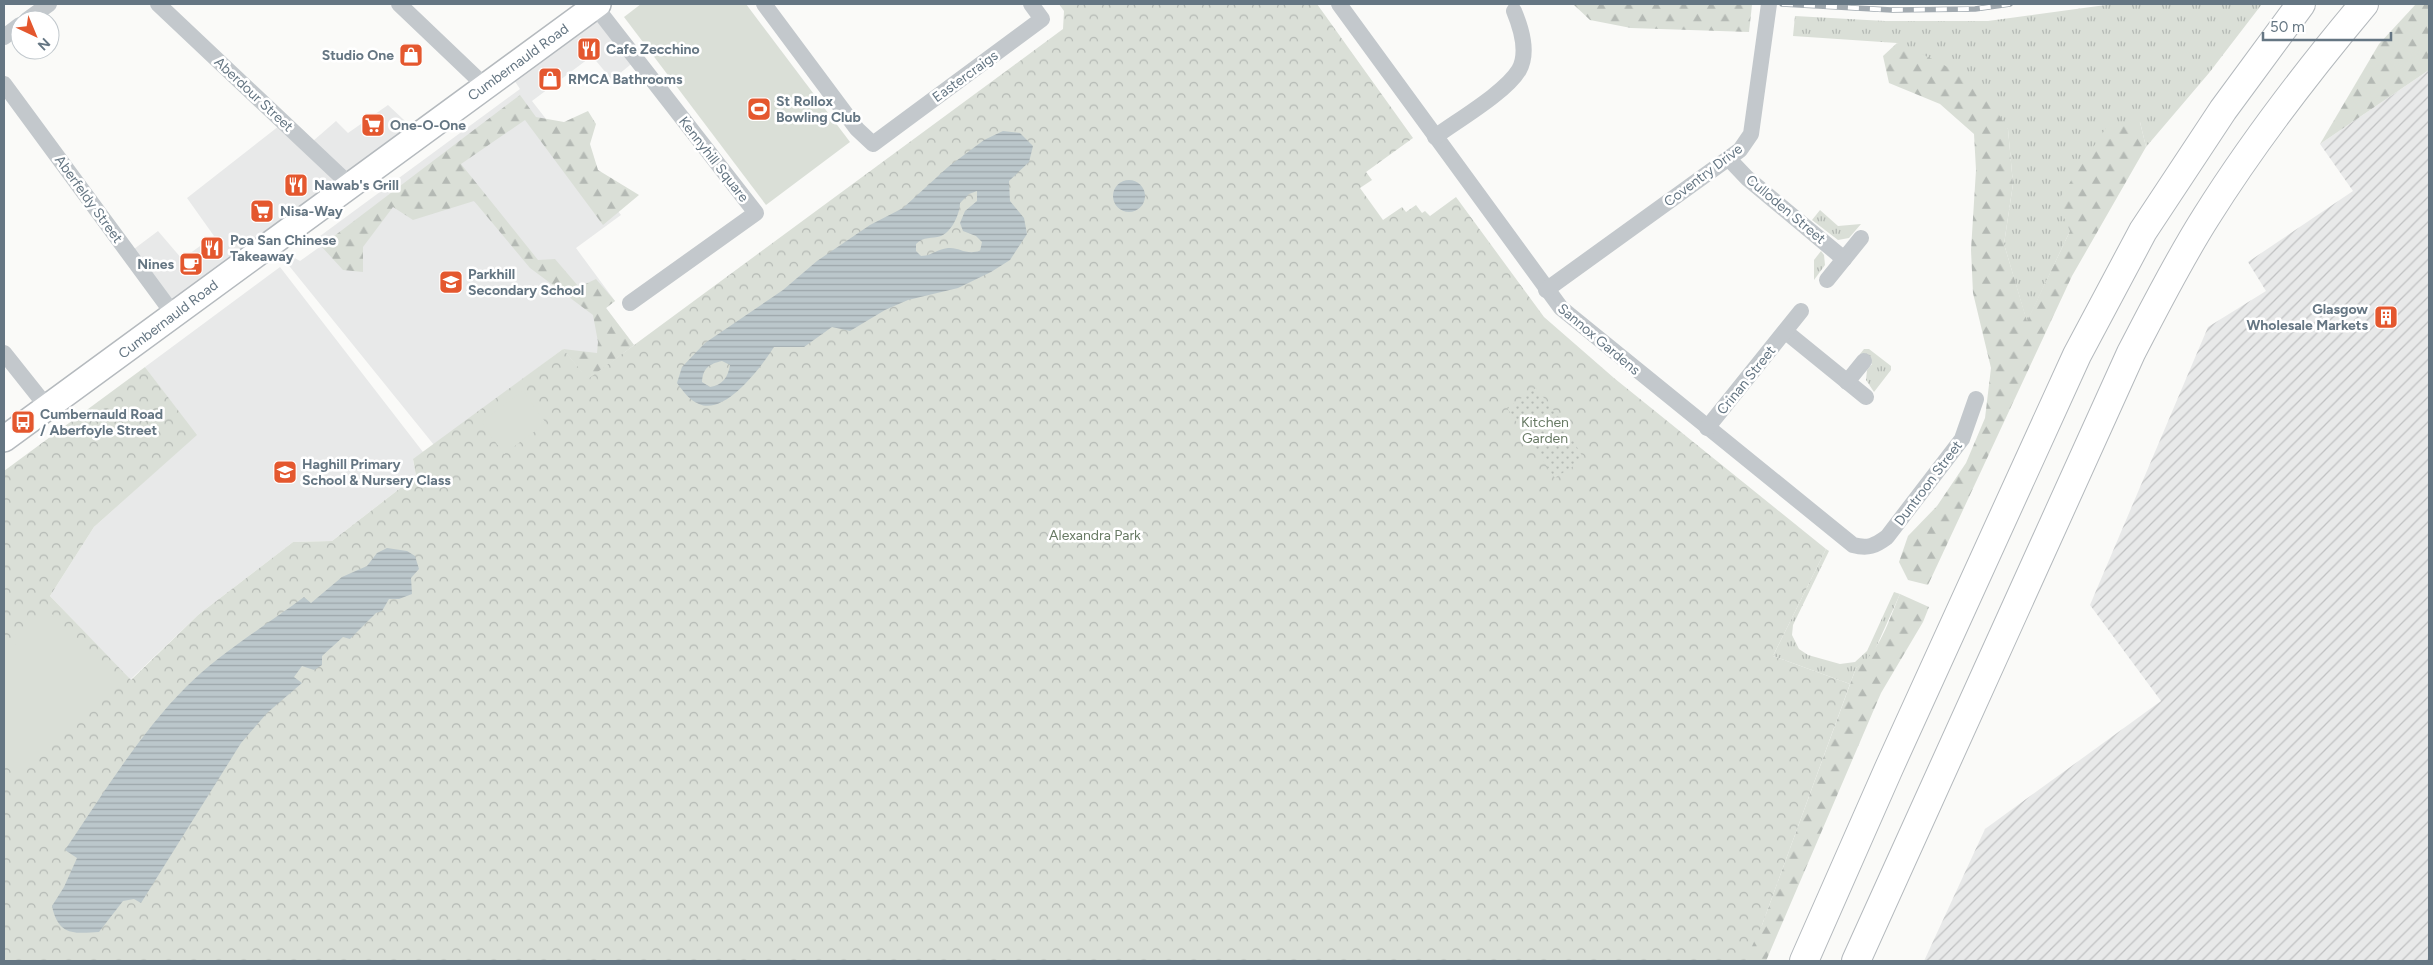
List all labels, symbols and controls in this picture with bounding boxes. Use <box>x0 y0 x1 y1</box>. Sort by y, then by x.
north arrow <box>10 10 60 60</box>
scale bar <box>2263 10 2390 42</box>
text: 50 m <box>2270 18 2305 36</box>
street label: Cumbernauld Road <box>465 20 572 105</box>
text: N <box>34 34 53 54</box>
restaurant icon: Cafe Zecchino <box>576 36 602 62</box>
place label: Cafe Zecchino <box>606 41 700 58</box>
shop icon: Studio One <box>398 42 424 68</box>
place label: Studio One <box>322 47 394 64</box>
street label: Eastercraigs <box>929 47 1001 106</box>
street label: Aberdour Street <box>211 54 297 135</box>
shop icon: RMCA Bathrooms <box>537 66 563 92</box>
place label: RMCA Bathrooms <box>568 71 683 88</box>
place label: St Rollox Bowling Club <box>776 93 861 126</box>
sports icon: St Rollox Bowling Club <box>746 96 772 122</box>
supermarket icon: One-O-One <box>360 112 386 138</box>
street label: Kennyhill Square <box>675 113 752 206</box>
place label: One-O-One <box>390 117 466 134</box>
street label: Coventry Drive <box>1661 140 1746 210</box>
street label: Aberfeldy Street <box>51 152 126 246</box>
street label: Culloden Street <box>1742 171 1829 248</box>
restaurant icon: Nawab's Grill <box>283 172 309 198</box>
place label: Nawab's Grill <box>314 177 399 194</box>
supermarket icon: Nisa-Way <box>249 198 275 224</box>
place label: Nisa-Way <box>280 203 344 220</box>
place label: Poa San Chinese Takeaway <box>230 232 337 265</box>
restaurant icon: Poa San Chinese Takeaway <box>199 235 225 261</box>
cafe icon: Nines <box>178 251 204 277</box>
place label: Nines <box>137 256 174 273</box>
place label: Parkhill Secondary School <box>468 266 584 299</box>
school or university icon: Parkhill Secondary School <box>438 269 464 295</box>
street label: Cumbernauld Road <box>115 276 221 362</box>
street label: Sannox Gardens <box>1554 300 1643 379</box>
place label: Glasgow Wholesale Markets <box>2247 301 2368 334</box>
building icon: Glasgow Wholesale Markets <box>2373 304 2399 330</box>
street label: Crinan Street <box>1714 343 1779 418</box>
place label: Cumbernauld Road / Aberfoyle Street <box>40 406 163 439</box>
bus stop icon: Cumbernauld Road / Aberfoyle Street <box>10 409 36 435</box>
park label: Kitchen Garden <box>1521 414 1569 447</box>
street label: Duntroon Street <box>1891 437 1966 529</box>
place label: Haghill Primary School & Nursery Class <box>302 456 451 489</box>
school or university icon: Haghill Primary School & Nursery Class <box>272 459 298 485</box>
park label: Alexandra Park <box>1049 527 1141 544</box>

